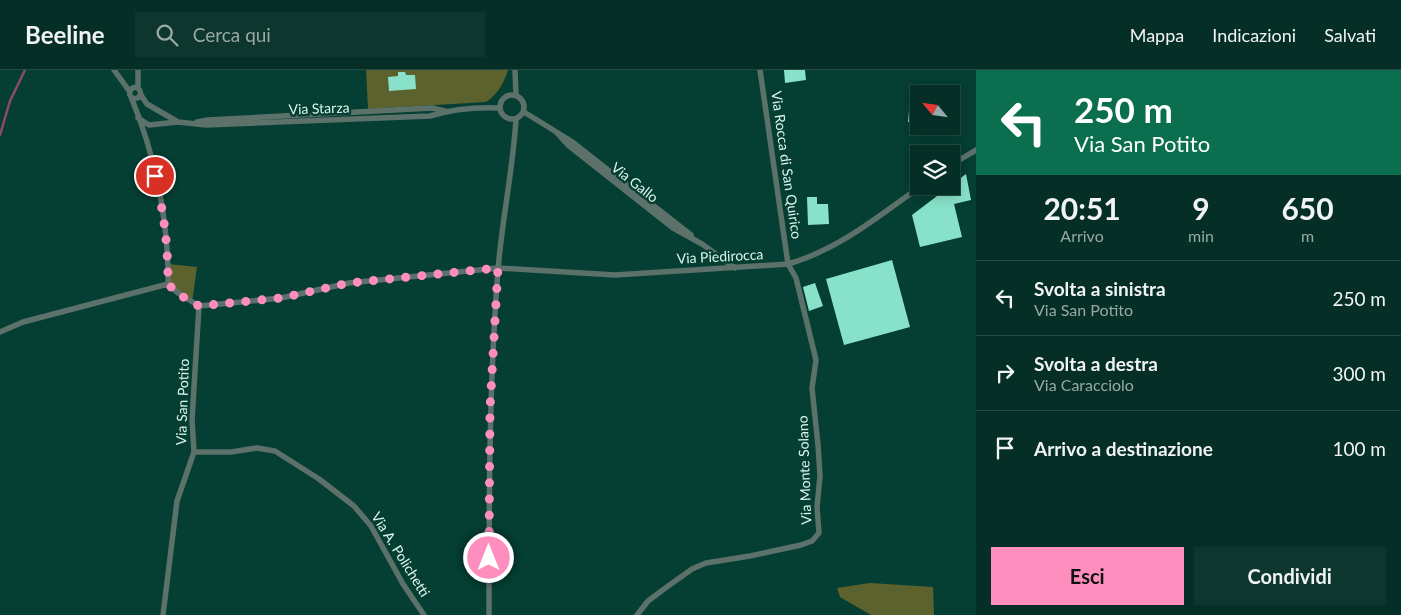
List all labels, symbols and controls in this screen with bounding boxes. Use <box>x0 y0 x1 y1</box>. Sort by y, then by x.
search box <box>135 12 485 57</box>
text: Beeline <box>25 20 105 49</box>
icon: search <box>153 21 181 49</box>
text: Cerca qui <box>193 23 271 46</box>
text: Mappa <box>1130 24 1184 46</box>
text: Indicazioni <box>1212 24 1296 46</box>
text: Salvati <box>1324 24 1376 46</box>
north arrow <box>910 85 960 135</box>
map controls <box>910 85 960 195</box>
text: 250 m <box>1074 88 1173 130</box>
street label: Via Rocca di San Quirico <box>768 90 806 240</box>
icon: left <box>991 90 1056 155</box>
street label: Via Starza <box>288 98 350 118</box>
text: Via San Potito <box>1074 130 1210 157</box>
button: layers <box>910 145 960 195</box>
pin <box>134 155 176 197</box>
street label: Via Gallo <box>608 158 662 206</box>
icon: arrive <box>141 162 169 190</box>
text: 20:51 <box>1043 190 1121 226</box>
text: 9 <box>1192 190 1210 226</box>
text: 650 <box>1281 190 1334 226</box>
text: Arrivo <box>1060 226 1104 245</box>
text: min <box>1188 226 1214 245</box>
text: m <box>1301 226 1314 245</box>
street label: Via Piedirocca <box>676 245 764 267</box>
text: Svolta a sinistra <box>1034 277 1166 300</box>
icon: left <box>991 284 1019 312</box>
text: 250 m <box>1332 287 1386 310</box>
text: Via San Potito <box>1034 300 1133 319</box>
text: Svolta a destra <box>1034 352 1158 375</box>
street label: Via San Potito <box>172 358 192 446</box>
icon: right <box>991 359 1019 387</box>
text: 300 m <box>1332 362 1386 385</box>
text: Via Caracciolo <box>1034 375 1134 394</box>
street label: Via Monte Solano <box>794 415 814 525</box>
icon: arrive <box>991 434 1019 462</box>
text: Arrivo a destinazione <box>1034 437 1213 460</box>
text: 100 m <box>1332 437 1386 460</box>
street label: Via A. Polichetti <box>368 508 434 600</box>
position arrow <box>462 531 514 583</box>
button: Esci <box>991 547 1184 605</box>
button: Condividi <box>1194 547 1386 605</box>

